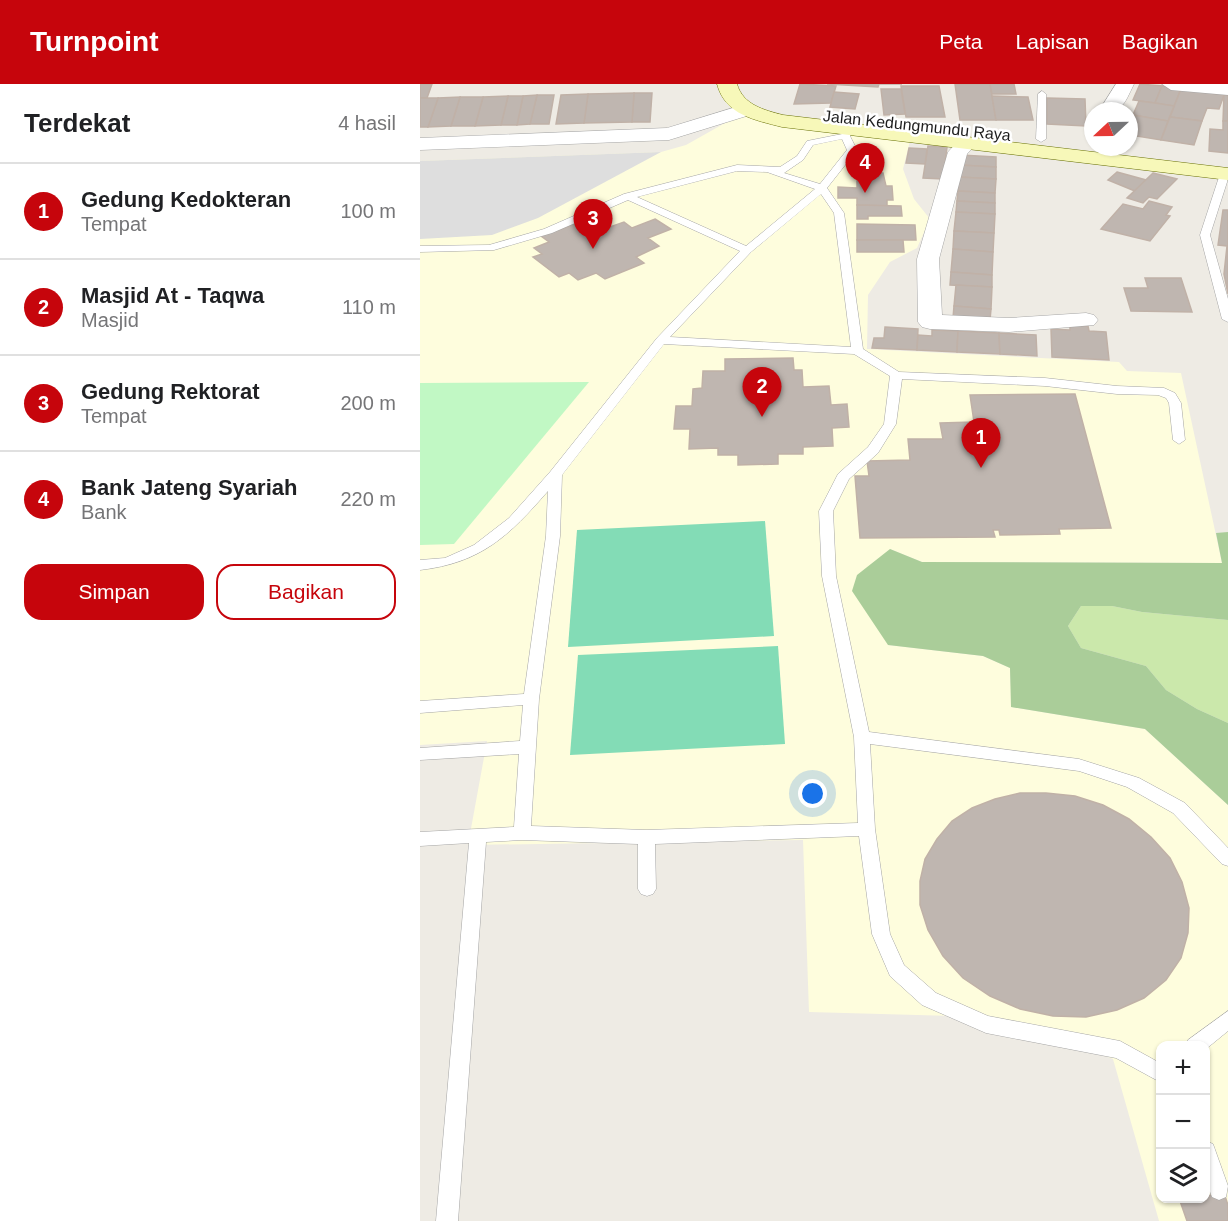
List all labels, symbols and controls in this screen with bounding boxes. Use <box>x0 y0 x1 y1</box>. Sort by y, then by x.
text: Turnpoint <box>30 26 159 57</box>
text: Peta <box>939 30 983 53</box>
text: Lapisan <box>1016 30 1089 53</box>
text: Bagikan <box>1122 30 1198 53</box>
north arrow <box>1084 102 1138 156</box>
street label: Jalan Kedungmundu Raya <box>822 107 1012 144</box>
text: Terdekat <box>24 108 130 138</box>
text: 4 hasil <box>338 112 396 134</box>
pin: 4 <box>846 144 884 193</box>
text: Gedung Kedokteran <box>81 187 291 212</box>
text: 1 <box>38 200 49 222</box>
text: 100 m <box>340 200 396 222</box>
pin: 3 <box>574 200 612 249</box>
text: Tempat <box>81 213 147 235</box>
text: Masjid At - Taqwa <box>81 283 264 308</box>
text: 2 <box>38 296 49 318</box>
text: 110 m <box>342 296 396 318</box>
text: Masjid <box>81 309 139 331</box>
pin: 2 <box>742 368 782 417</box>
text: Gedung Rektorat <box>81 379 259 404</box>
text: 3 <box>38 392 49 414</box>
text: 200 m <box>340 392 396 414</box>
text: Tempat <box>81 405 147 427</box>
pin: 1 <box>962 418 1000 468</box>
text: Bank Jateng Syariah <box>81 475 297 500</box>
text: 4 <box>38 488 49 510</box>
text: 220 m <box>340 488 396 510</box>
text: Bank <box>81 501 127 523</box>
button: Simpan <box>24 564 204 620</box>
button: Bagikan <box>216 564 396 620</box>
your location <box>798 779 827 808</box>
map controls <box>1156 1041 1210 1203</box>
button: + <box>1156 1041 1210 1095</box>
button: − <box>1156 1095 1210 1149</box>
button: layers <box>1156 1149 1210 1203</box>

